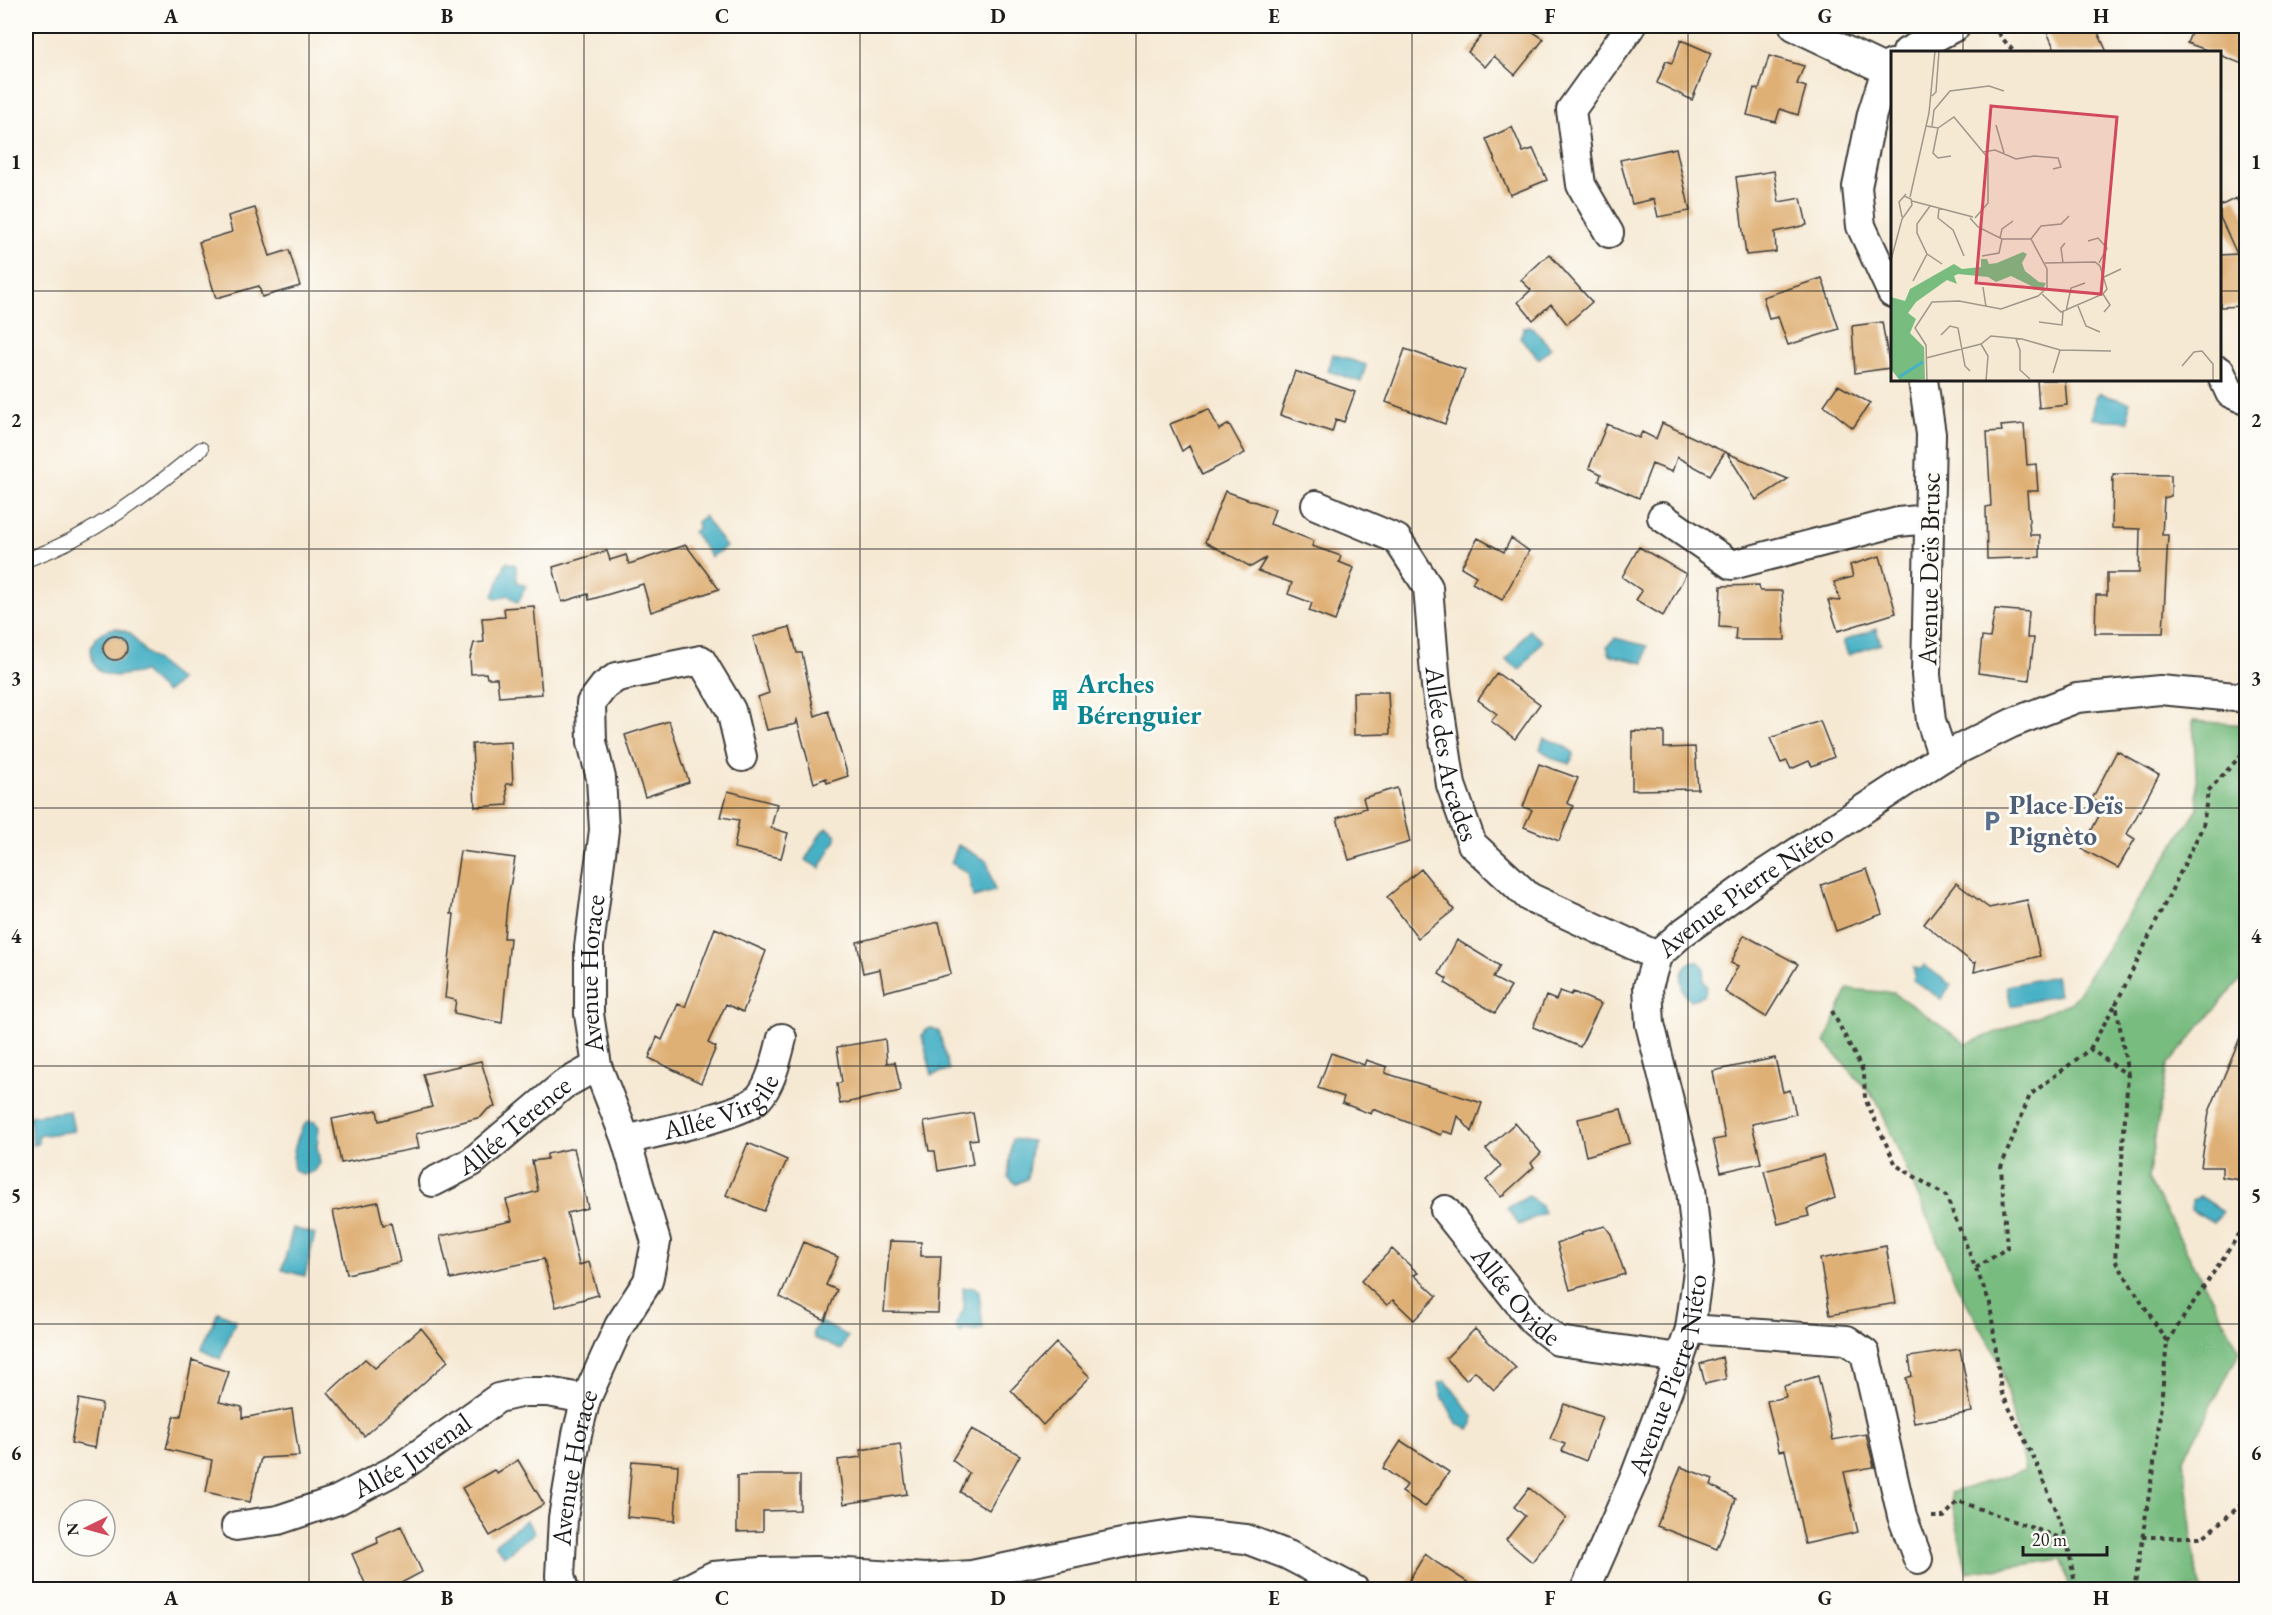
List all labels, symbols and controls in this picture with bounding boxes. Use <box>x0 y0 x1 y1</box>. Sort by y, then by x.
text: A <box>163 3 179 29</box>
text: B <box>441 3 453 29</box>
text: C <box>715 3 729 29</box>
text: D <box>990 3 1006 29</box>
text: E <box>1268 3 1280 29</box>
text: F <box>1545 3 1556 29</box>
text: G <box>1818 3 1832 29</box>
text: H <box>2093 3 2109 29</box>
inset map <box>1891 51 2221 381</box>
text: 1 <box>11 149 21 175</box>
text: 1 <box>2251 149 2261 175</box>
text: 2 <box>11 407 22 433</box>
text: 2 <box>2251 407 2262 433</box>
street label: Avenue Deïs Brusc <box>1909 472 1948 667</box>
street label: Allée des Arcades <box>1417 664 1488 846</box>
text: 3 <box>11 665 21 691</box>
text: 3 <box>2251 665 2261 691</box>
place label: Arches Bérenguier <box>1076 666 1202 732</box>
building icon: Arches Bérenguier <box>1048 688 1072 712</box>
place label: Place Deïs Pignèto <box>2009 787 2123 853</box>
parking icon: Place Deïs Pignèto <box>1980 809 2004 833</box>
street label: Avenue Pierre Niéto <box>1648 815 1840 966</box>
street label: Avenue Horace <box>571 892 613 1057</box>
text: 4 <box>11 923 22 949</box>
text: 4 <box>2251 923 2262 949</box>
street label: Allée Terence <box>451 1066 577 1184</box>
street label: Allée Virgile <box>658 1069 787 1148</box>
text: 5 <box>11 1182 21 1208</box>
text: 5 <box>2251 1182 2261 1208</box>
street label: Allée Ovide <box>1463 1238 1568 1354</box>
street label: Avenue Pierre Niéto <box>1619 1272 1714 1480</box>
street label: Avenue Horace <box>544 1383 605 1548</box>
street label: Allée Juvenal <box>346 1405 478 1507</box>
text: 6 <box>11 1440 22 1466</box>
text: 6 <box>2251 1440 2262 1466</box>
north arrow <box>57 1498 117 1558</box>
scale bar <box>2023 1519 2107 1557</box>
text: N <box>62 1522 84 1537</box>
text: 20 m <box>2032 1528 2067 1551</box>
text: A <box>163 1585 179 1611</box>
text: B <box>441 1585 453 1611</box>
text: C <box>715 1585 729 1611</box>
text: D <box>990 1585 1006 1611</box>
text: E <box>1268 1585 1280 1611</box>
text: F <box>1545 1585 1556 1611</box>
text: G <box>1818 1585 1832 1611</box>
text: H <box>2093 1585 2109 1611</box>

